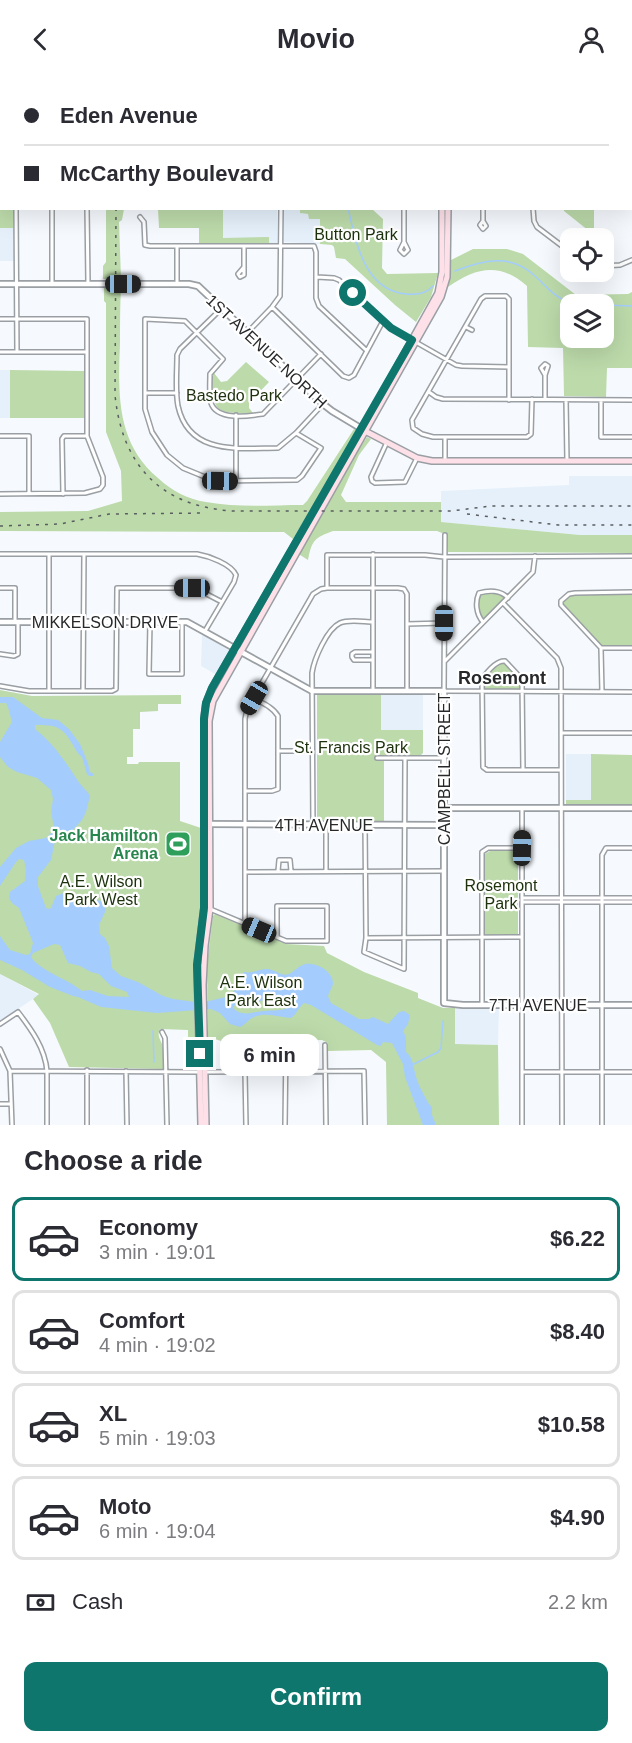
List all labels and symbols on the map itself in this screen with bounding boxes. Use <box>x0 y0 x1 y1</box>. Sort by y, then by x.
park label: Button Park <box>314 226 399 243</box>
car <box>105 275 141 293</box>
route start <box>339 279 366 306</box>
street label: 1ST AVENUE NORTH <box>203 291 330 412</box>
park label: Bastedo Park <box>186 387 283 404</box>
car <box>202 472 238 490</box>
car <box>174 579 210 597</box>
car <box>435 605 453 641</box>
street label: MIKKELSON DRIVE <box>32 614 178 631</box>
district label: Rosemont <box>458 668 546 688</box>
car <box>237 678 271 718</box>
street label: CAMPBELL STREET <box>436 693 453 845</box>
park label: St. Francis Park <box>294 739 409 756</box>
street label: 4TH AVENUE <box>275 817 373 834</box>
place label: Jack Hamilton Arena <box>50 827 158 862</box>
sports icon: Jack Hamilton Arena <box>163 829 193 859</box>
car <box>513 830 531 866</box>
park label: A.E. Wilson Park West <box>60 873 142 908</box>
park label: Rosemont Park <box>465 877 538 912</box>
car <box>239 915 279 945</box>
park label: A.E. Wilson Park East <box>220 974 302 1009</box>
street label: 7TH AVENUE <box>489 997 587 1014</box>
callout: 6 min <box>221 1033 320 1075</box>
route end <box>186 1040 213 1067</box>

